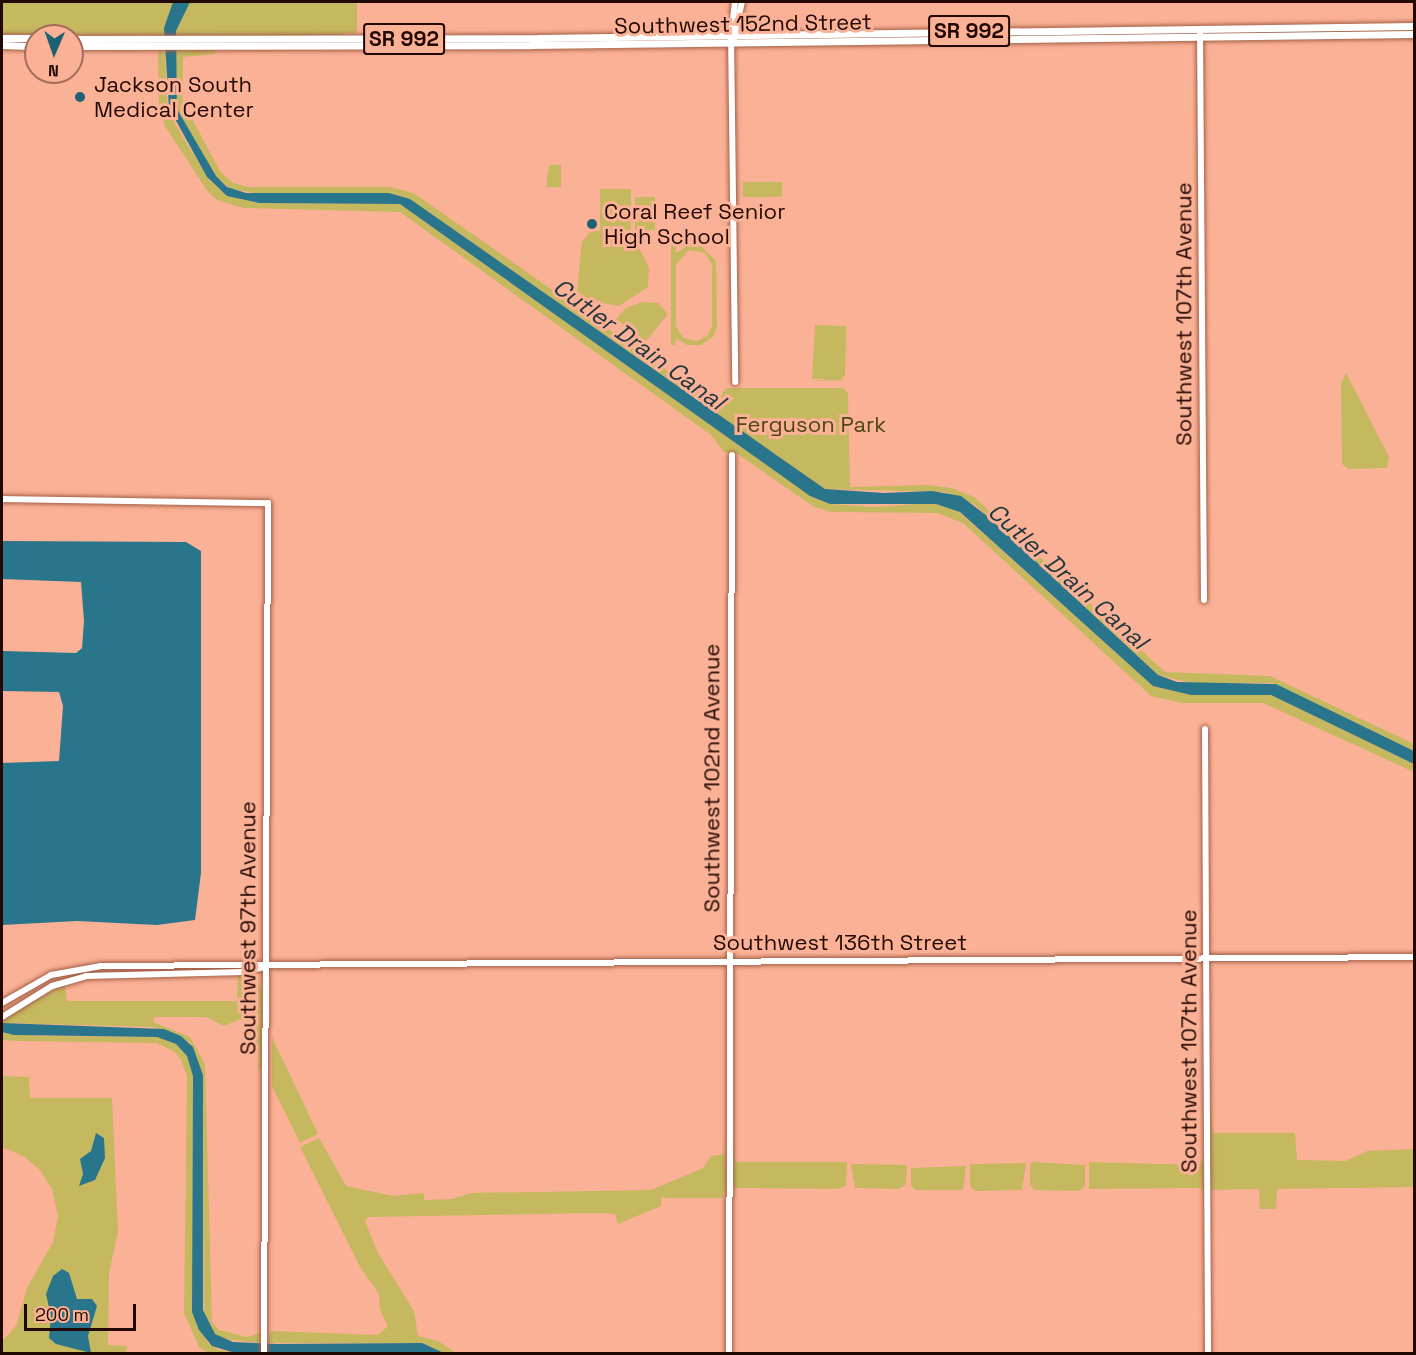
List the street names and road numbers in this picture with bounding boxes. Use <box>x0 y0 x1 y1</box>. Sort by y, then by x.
street label: Southwest 152nd Street <box>614 9 872 39</box>
road number: SR 992 <box>927 13 1011 49</box>
road number: SR 992 <box>362 21 446 57</box>
street label: Southwest 107th Avenue <box>1171 182 1197 446</box>
street label: Southwest 102nd Avenue <box>699 643 725 913</box>
street label: Southwest 97th Avenue <box>235 801 261 1055</box>
street label: Southwest 107th Avenue <box>1176 909 1202 1173</box>
street label: Southwest 136th Street <box>713 930 967 956</box>

